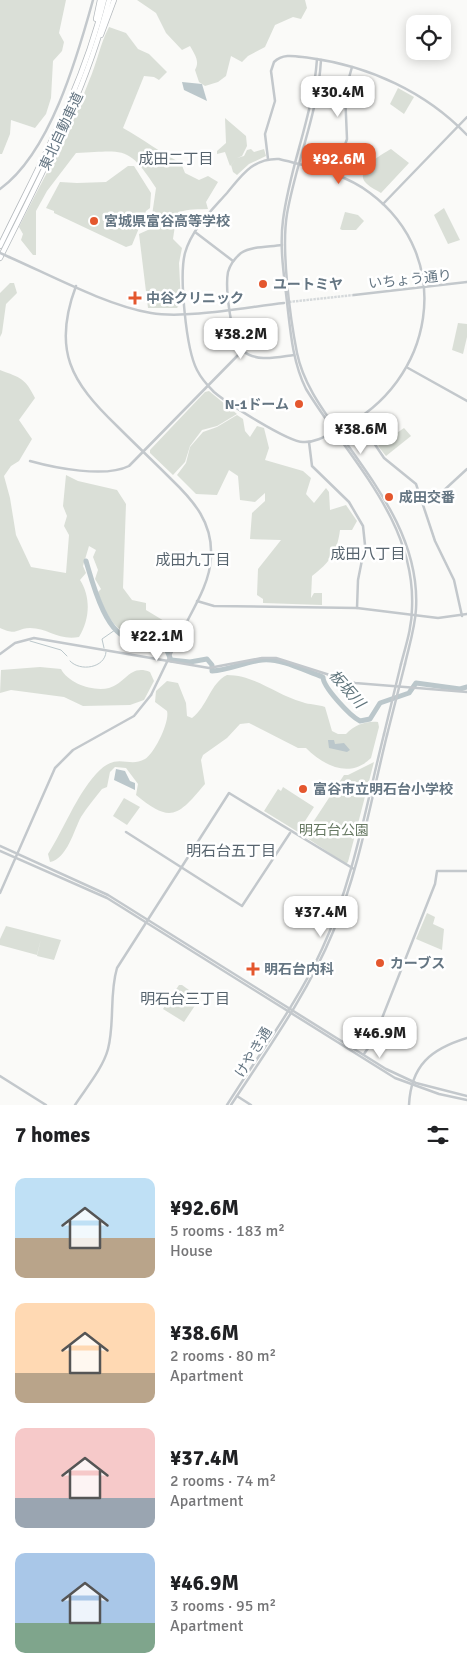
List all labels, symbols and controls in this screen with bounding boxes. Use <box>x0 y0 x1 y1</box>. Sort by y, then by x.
map controls <box>406 15 451 60</box>
button: locate <box>406 15 451 60</box>
pin: ¥30.4M <box>297 76 379 118</box>
text: ¥30.4M <box>312 82 364 102</box>
street label: 東北自動車道 <box>36 90 87 173</box>
pin: ¥92.6M <box>298 142 380 185</box>
text: ¥92.6M <box>313 149 365 169</box>
district label: 成田二丁目 <box>138 150 214 168</box>
place label: 宮城県富谷高等学校 <box>104 213 230 230</box>
marker: 宮城県富谷高等学校 <box>88 215 100 227</box>
street label: いちょう通り <box>367 267 453 292</box>
place label: ユートミヤ <box>273 276 343 293</box>
marker: ユートミヤ <box>257 278 269 290</box>
place label: 中谷クリニック <box>146 290 244 307</box>
marker: 中谷クリニック <box>128 291 142 305</box>
pin: ¥38.2M <box>200 318 282 360</box>
text: ¥38.2M <box>215 324 267 344</box>
place label: N-1ドーム <box>225 396 289 413</box>
marker: N-1ドーム <box>293 398 305 410</box>
pin: ¥38.6M <box>320 412 402 455</box>
text: ¥38.6M <box>335 419 387 439</box>
place label: 成田交番 <box>399 489 455 506</box>
marker: 成田交番 <box>383 491 395 503</box>
district label: 成田八丁目 <box>330 545 406 563</box>
district label: 成田九丁目 <box>155 551 231 569</box>
pin: ¥22.1M <box>116 620 198 662</box>
text: ¥22.1M <box>131 626 183 646</box>
water label: 板坂川 <box>325 666 370 713</box>
place label: 富谷市立明石台小学校 <box>313 781 453 798</box>
marker: 富谷市立明石台小学校 <box>297 783 309 795</box>
park label: 明石台公園 <box>299 822 369 839</box>
district label: 明石台五丁目 <box>186 842 276 860</box>
pin: ¥37.4M <box>280 896 362 938</box>
text: ¥37.4M <box>295 902 347 922</box>
place label: カーブス <box>390 955 445 972</box>
marker: カーブス <box>374 957 386 969</box>
place label: 明石台内科 <box>264 961 334 978</box>
marker: 明石台内科 <box>246 962 260 976</box>
district label: 明石台三丁目 <box>140 990 230 1008</box>
pin: ¥46.9M <box>339 1016 421 1059</box>
text: ¥46.9M <box>354 1023 406 1043</box>
street label: けやき通 <box>231 1024 275 1081</box>
icon: filters <box>424 1121 452 1149</box>
text: 7 homes <box>15 1122 90 1148</box>
text: ¥92.6M <box>170 1195 239 1221</box>
icon: home <box>55 1198 115 1258</box>
text: 5 rooms · 183 m² <box>170 1221 285 1241</box>
text: House <box>170 1241 213 1261</box>
text: ¥38.6M <box>170 1320 239 1346</box>
icon: home <box>55 1323 115 1383</box>
text: 2 rooms · 80 m² <box>170 1346 276 1366</box>
text: Apartment <box>170 1366 243 1386</box>
text: ¥37.4M <box>170 1445 239 1471</box>
icon: home <box>55 1448 115 1508</box>
text: 2 rooms · 74 m² <box>170 1471 276 1491</box>
text: Apartment <box>170 1491 243 1511</box>
text: ¥46.9M <box>170 1570 239 1596</box>
icon: home <box>55 1573 115 1633</box>
text: 3 rooms · 95 m² <box>170 1596 276 1616</box>
text: Apartment <box>170 1616 243 1636</box>

